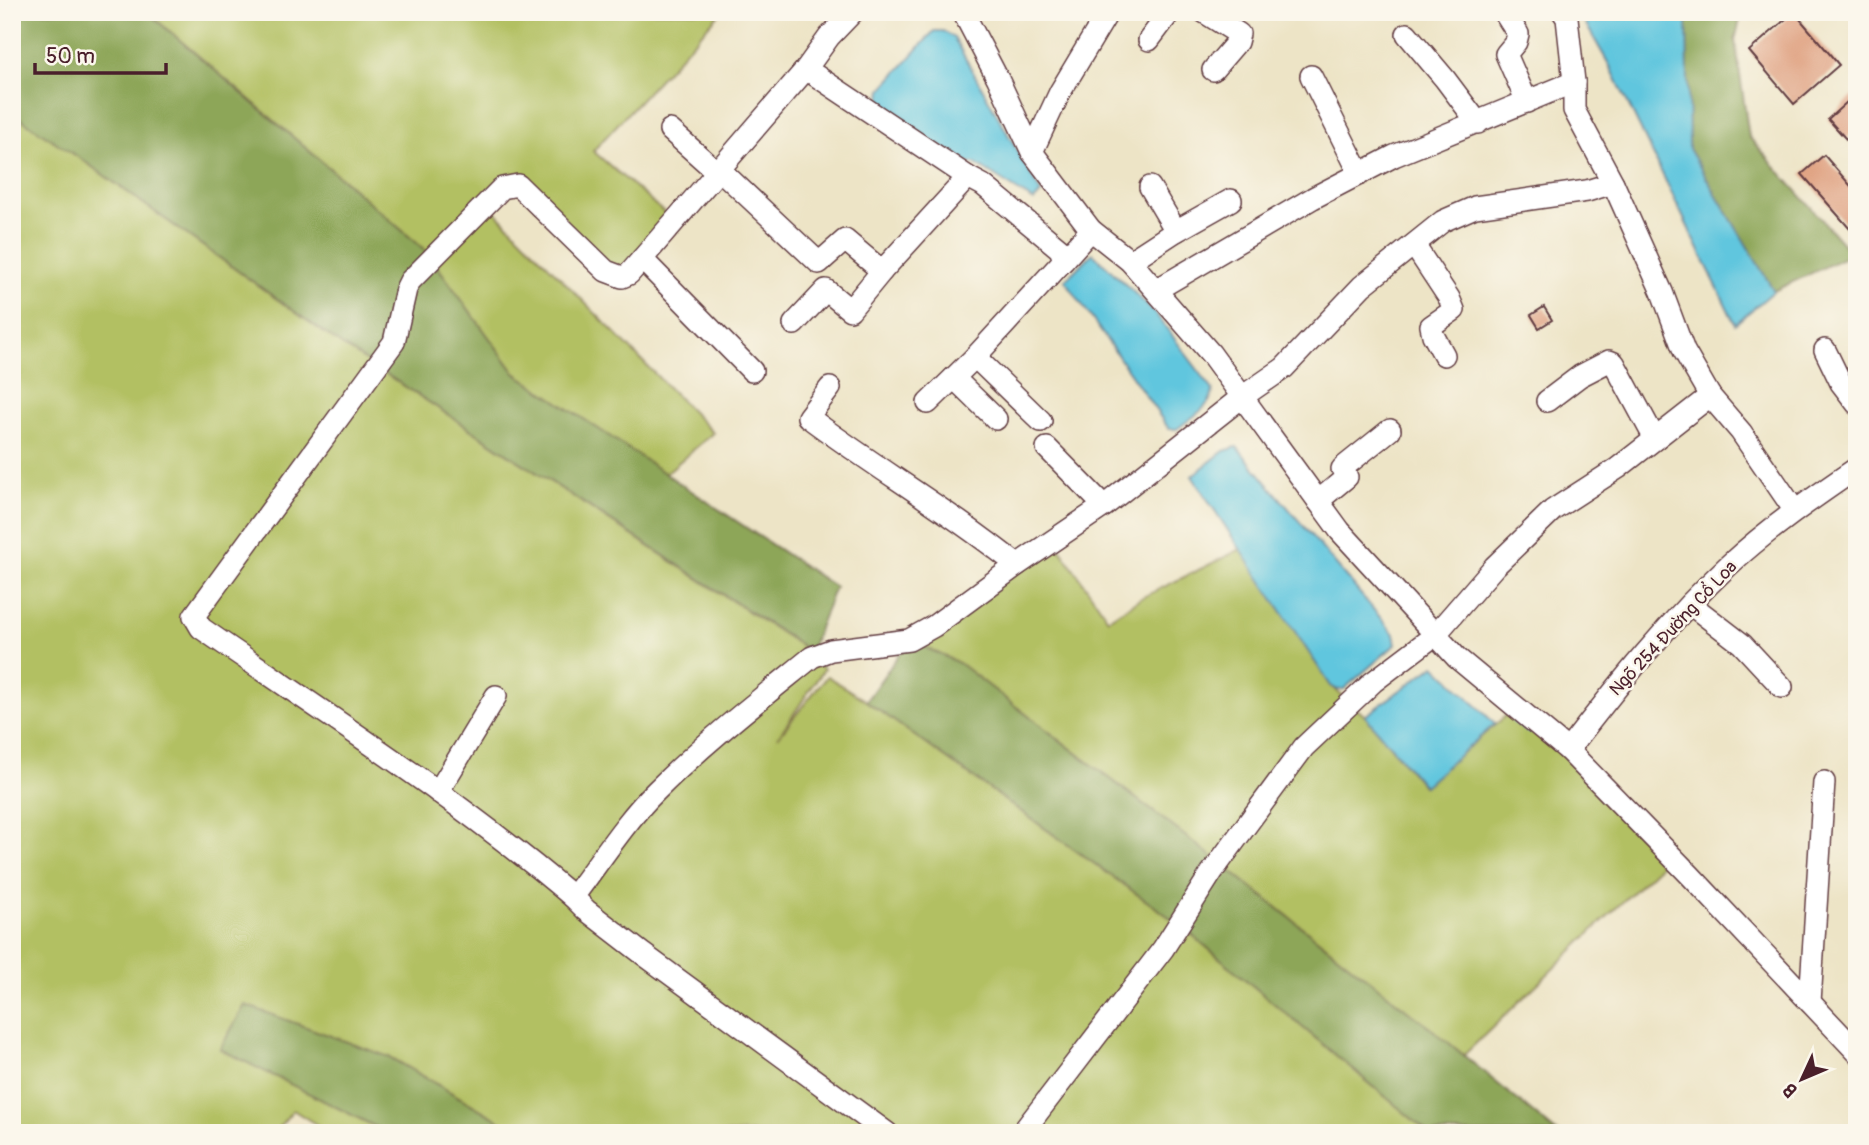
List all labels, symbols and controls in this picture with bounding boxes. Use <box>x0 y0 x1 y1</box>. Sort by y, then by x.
scale bar <box>35 32 166 76</box>
text: 50 m <box>46 43 95 70</box>
street label: Ngõ 254 Đường Cổ Loa <box>1604 555 1742 701</box>
north arrow <box>1768 1044 1838 1114</box>
text: B <box>1778 1078 1803 1102</box>

